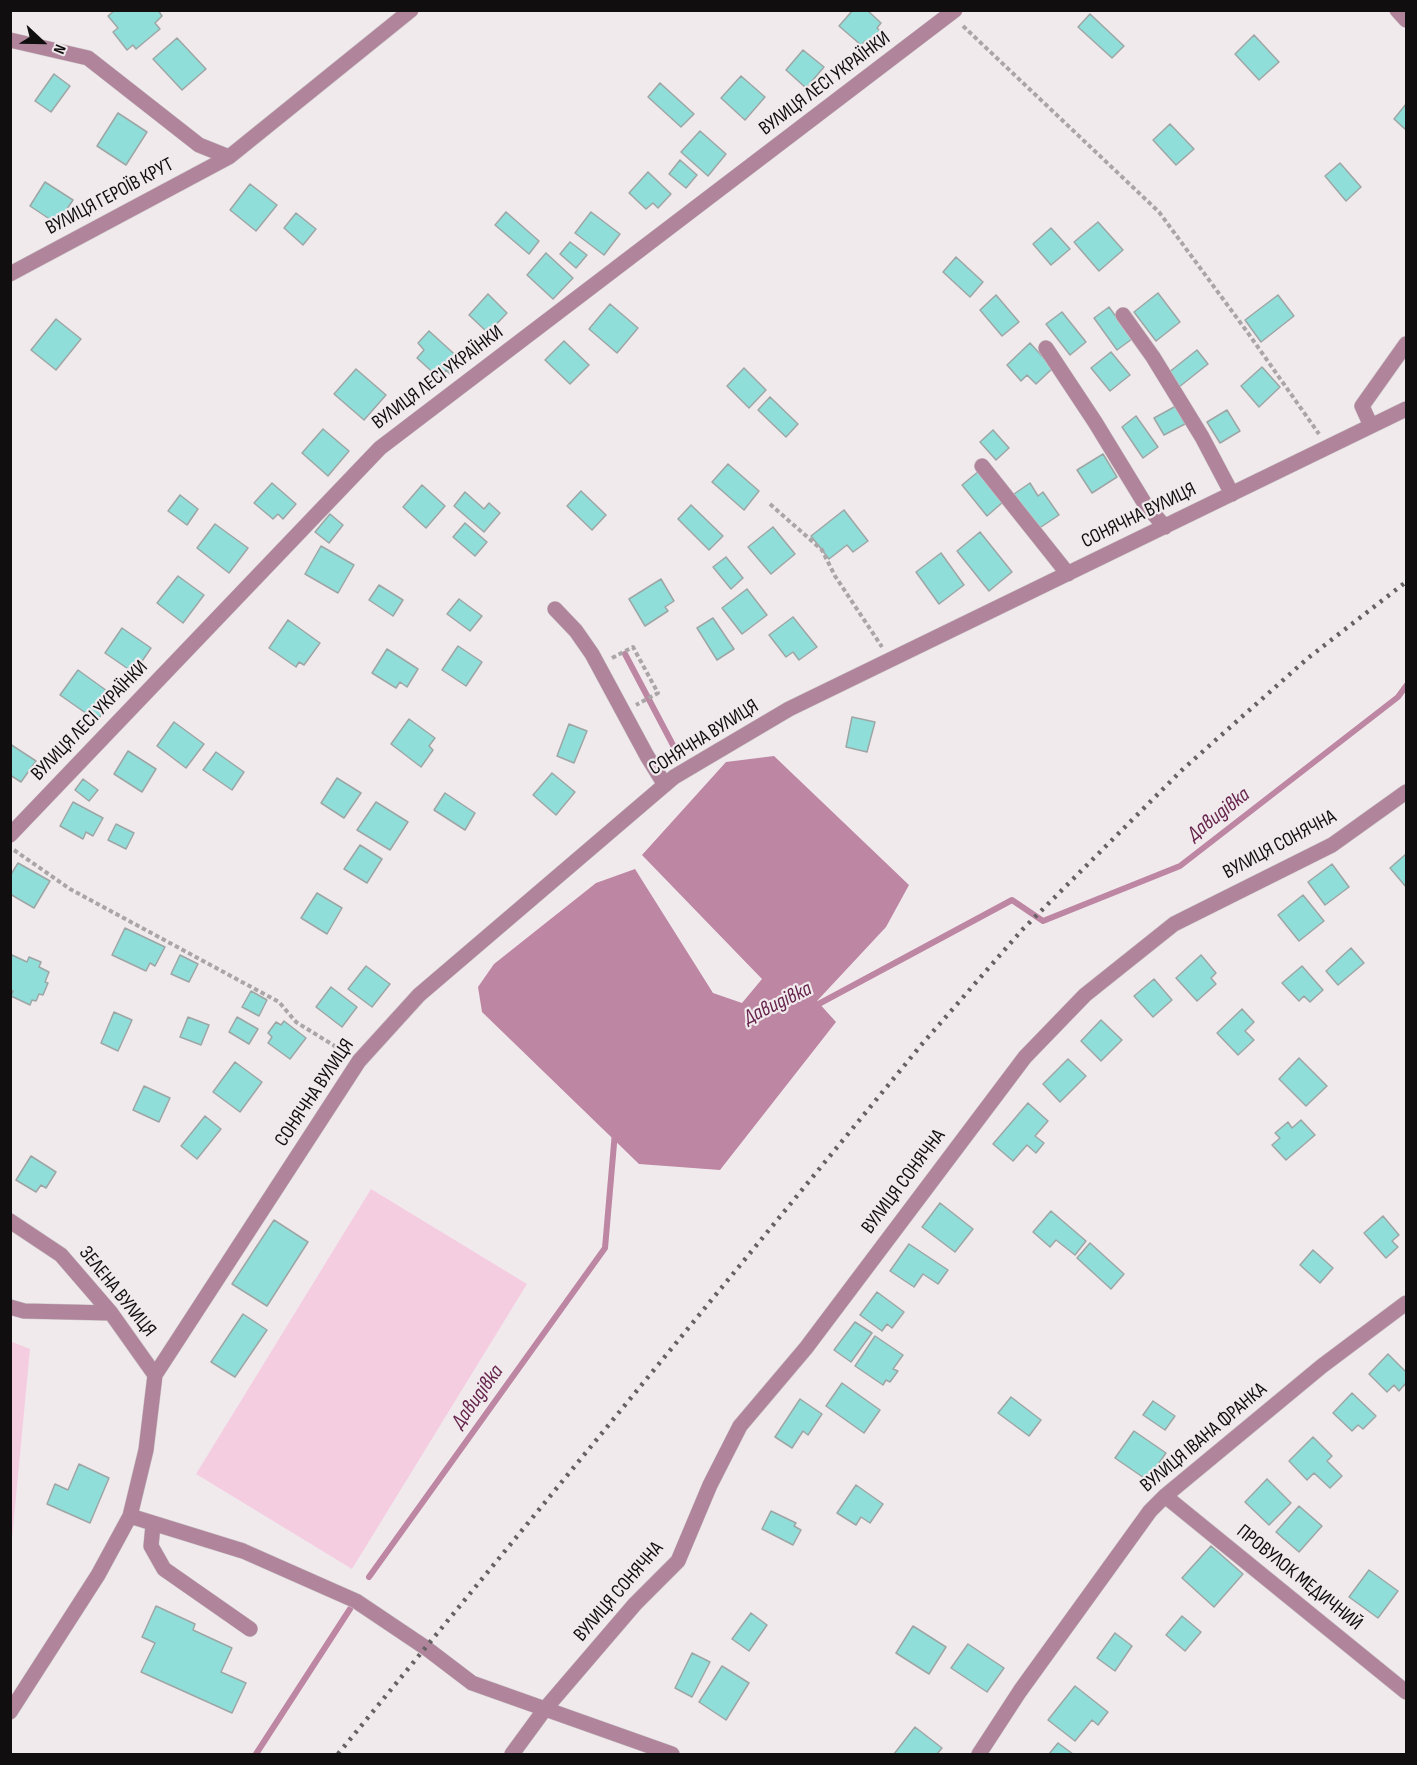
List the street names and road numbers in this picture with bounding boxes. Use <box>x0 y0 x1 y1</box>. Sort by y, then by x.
street label: ВУЛИЦЯ ЛЕСІ УКРАЇНКИ <box>755 27 895 141</box>
street label: ВУЛИЦЯ ГЕРОЇВ КРУТ <box>42 153 178 241</box>
street label: ВУЛИЦЯ ЛЕСІ УКРАЇНКИ <box>368 321 508 435</box>
street label: СОНЯЧНА ВУЛИЦЯ <box>1078 478 1200 554</box>
street label: ВУЛИЦЯ ЛЕСІ УКРАЇНКИ <box>27 656 153 786</box>
street label: СОНЯЧНА ВУЛИЦЯ <box>645 695 763 781</box>
street label: ВУЛИЦЯ СОНЯЧНА <box>1219 805 1341 885</box>
street label: СОНЯЧНА ВУЛИЦЯ <box>270 1035 360 1151</box>
street label: ВУЛИЦЯ СОНЯЧНА <box>857 1125 951 1239</box>
street label: ЗЕЛЕНА ВУЛИЦЯ <box>73 1242 161 1342</box>
street label: ВУЛИЦЯ ІВАНА ФРАНКА <box>1136 1378 1272 1498</box>
street label: ПРОВУЛОК МЕДИЧНИЙ <box>1231 1520 1367 1636</box>
street label: ВУЛИЦЯ СОНЯЧНА <box>569 1537 669 1647</box>

